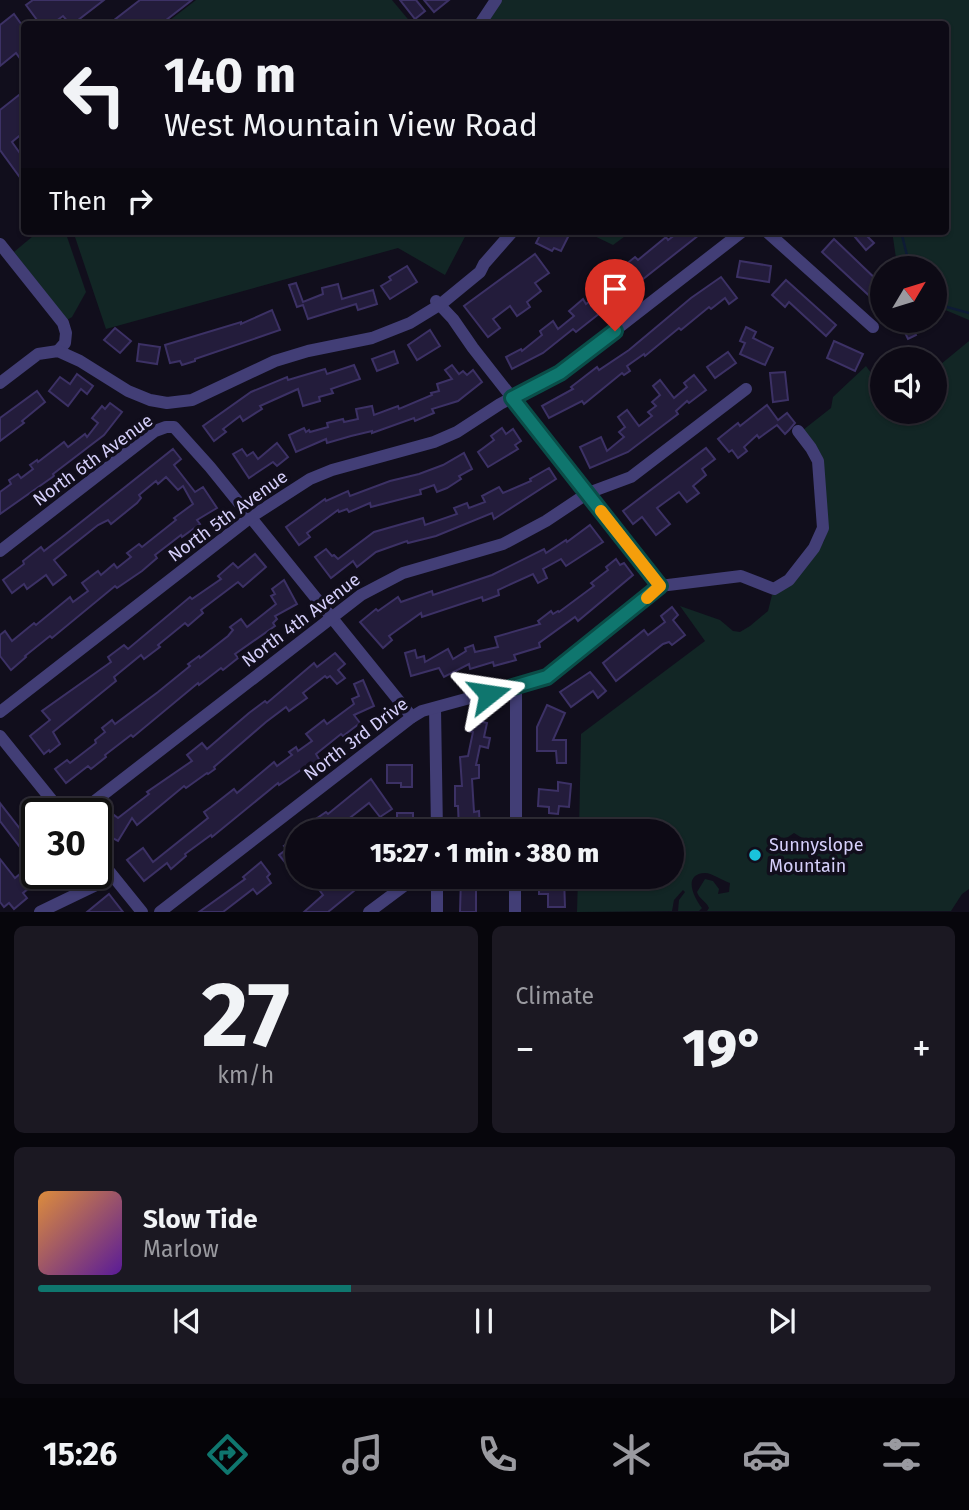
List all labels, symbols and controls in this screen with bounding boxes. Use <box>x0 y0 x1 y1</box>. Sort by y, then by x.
text: 140 m <box>164 46 296 105</box>
icon: left <box>49 49 140 140</box>
text: West Mountain View Road <box>164 106 538 144</box>
icon: right <box>121 182 159 220</box>
text: Then <box>49 186 107 217</box>
north arrow <box>870 256 947 332</box>
map controls <box>870 256 947 424</box>
pin <box>585 259 645 331</box>
icon: arrive <box>596 270 634 308</box>
button: sound <box>870 347 947 424</box>
street label: North 6th Avenue <box>29 409 157 511</box>
street label: North 5th Avenue <box>164 465 292 567</box>
street label: North 4th Avenue <box>237 568 365 672</box>
position arrow <box>452 657 526 731</box>
street label: North 3rd Drive <box>300 693 412 785</box>
speed limit sign: 30 <box>21 798 112 889</box>
place label: Sunnyslope Mountain <box>769 834 864 877</box>
text: 15:27 · 1 min · 380 m <box>370 838 599 869</box>
marker: Sunnyslope Mountain <box>747 847 763 863</box>
text: 27 <box>201 961 290 1070</box>
text: Climate <box>516 982 594 1010</box>
text: 19° <box>683 1017 764 1080</box>
text: − <box>516 1026 535 1072</box>
text: + <box>912 1026 931 1072</box>
text: km/h <box>217 1061 274 1089</box>
text: Slow Tide <box>143 1204 258 1235</box>
text: Marlow <box>143 1235 219 1263</box>
icon: previous <box>168 1302 206 1340</box>
icon: pause <box>465 1302 503 1340</box>
icon: next <box>763 1302 801 1340</box>
icon: directions <box>203 1430 252 1479</box>
icon: music <box>338 1430 387 1479</box>
icon: phone <box>473 1430 522 1479</box>
icon: climate <box>607 1430 656 1479</box>
icon: car <box>742 1430 791 1479</box>
icon: filters <box>877 1430 926 1479</box>
text: 15:26 <box>43 1435 117 1473</box>

